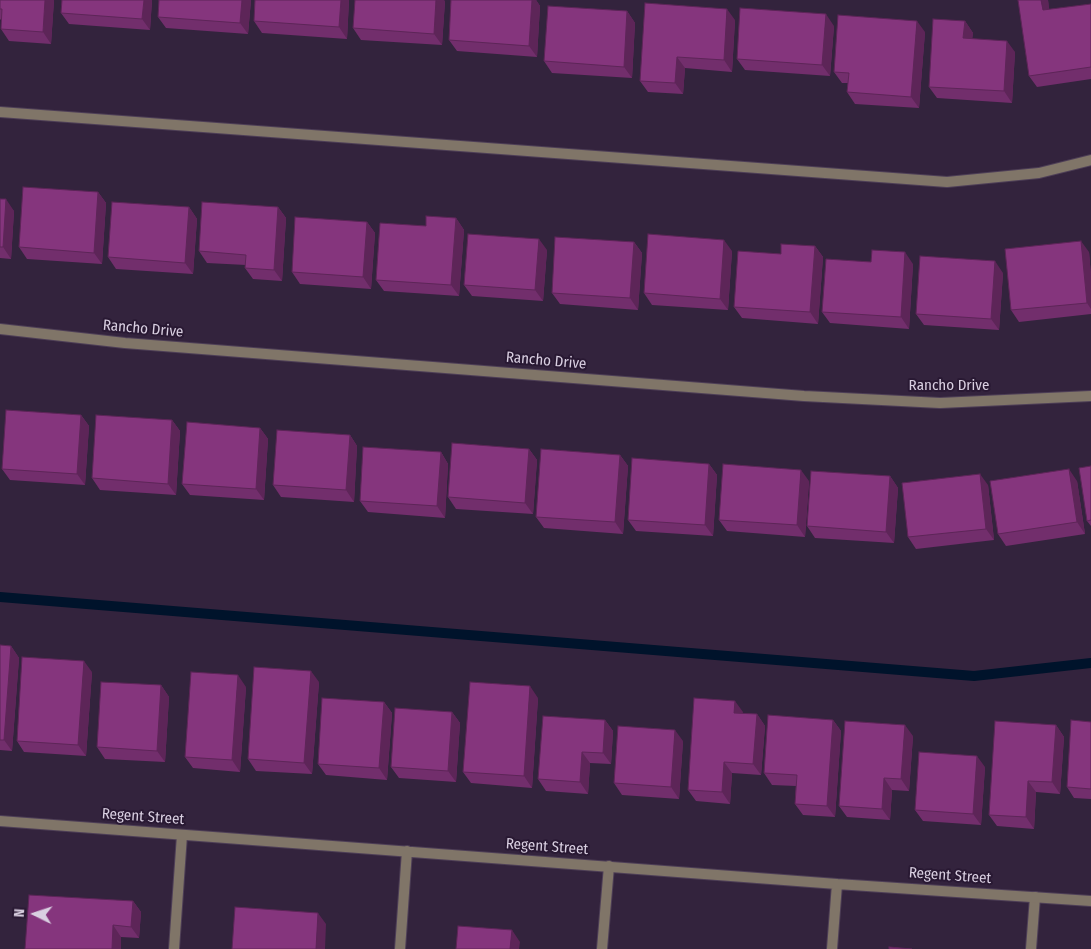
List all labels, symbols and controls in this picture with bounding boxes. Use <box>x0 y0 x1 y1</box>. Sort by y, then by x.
street label: Rancho Drive <box>102 317 184 341</box>
street label: Rancho Drive <box>505 349 587 373</box>
street label: Rancho Drive <box>909 377 989 395</box>
street label: Regent Street <box>101 805 185 829</box>
street label: Regent Street <box>505 835 589 859</box>
street label: Regent Street <box>908 864 992 888</box>
north arrow <box>10 889 60 939</box>
text: N <box>11 908 28 918</box>

